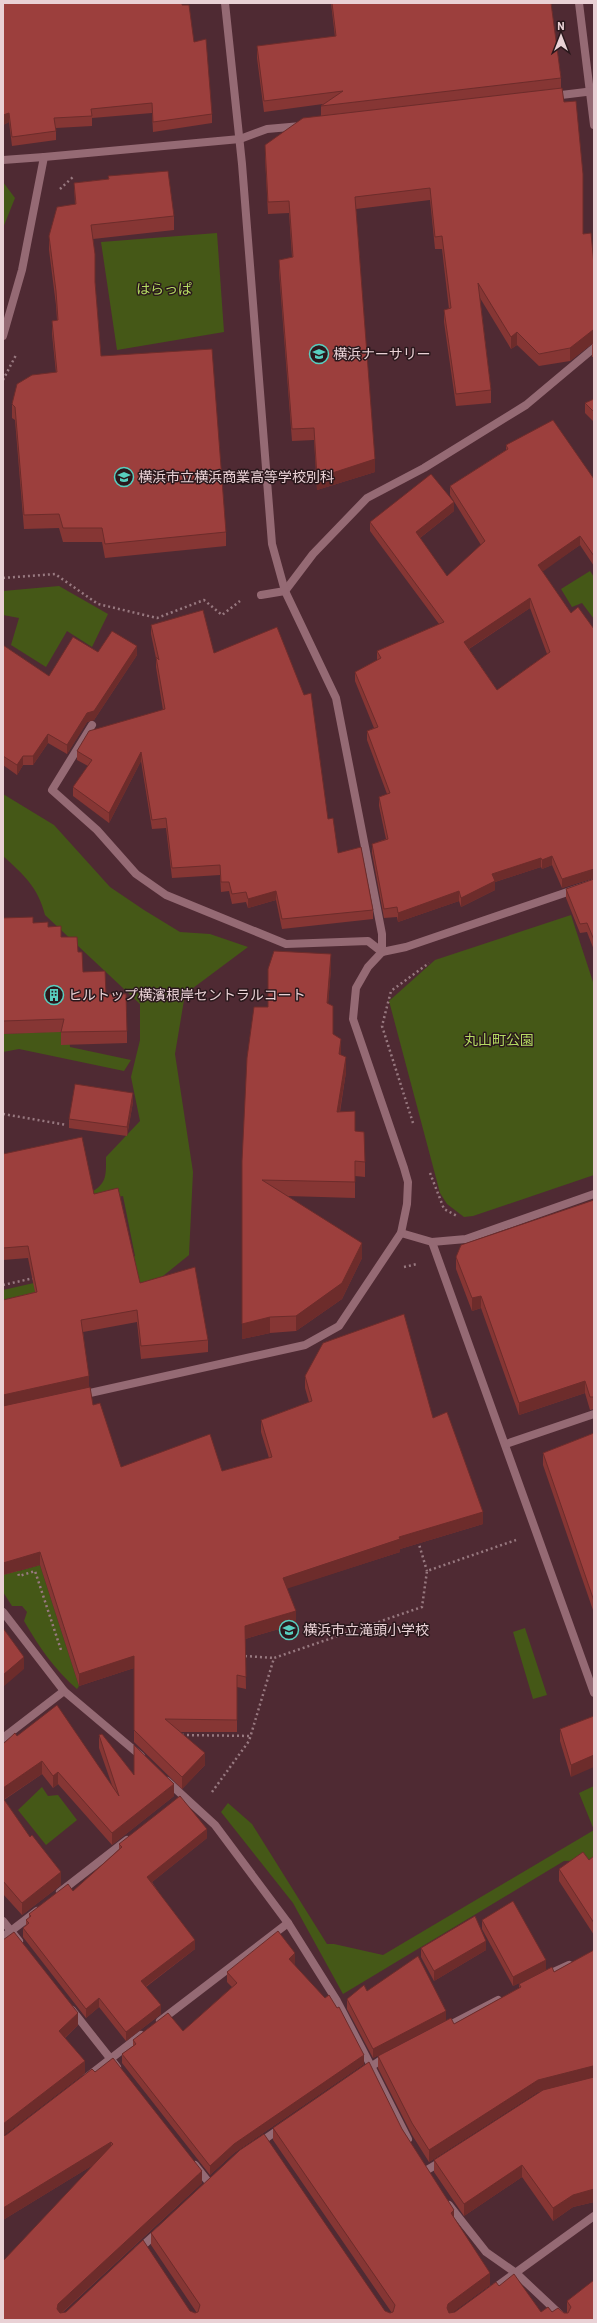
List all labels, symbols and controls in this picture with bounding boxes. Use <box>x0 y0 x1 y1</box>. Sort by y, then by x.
north arrow <box>541 16 581 56</box>
text: N <box>557 19 565 32</box>
park label: はらっぱ <box>136 280 192 297</box>
school or university icon: 横浜ナーサリー <box>308 343 330 365</box>
place label: 横浜ナーサリー <box>333 345 431 362</box>
school or university icon: 横浜市立横浜商業高等学校別科 <box>113 466 135 488</box>
place label: 横浜市立横浜商業高等学校別科 <box>138 468 334 485</box>
building icon: ヒルトップ横濱根岸セントラルコート <box>43 984 65 1006</box>
place label: ヒルトップ横濱根岸セントラルコート <box>68 986 306 1003</box>
park label: 丸山町公園 <box>464 1031 534 1048</box>
school or university icon: 横浜市立滝頭小学校 <box>278 1619 300 1641</box>
place label: 横浜市立滝頭小学校 <box>303 1621 429 1638</box>

